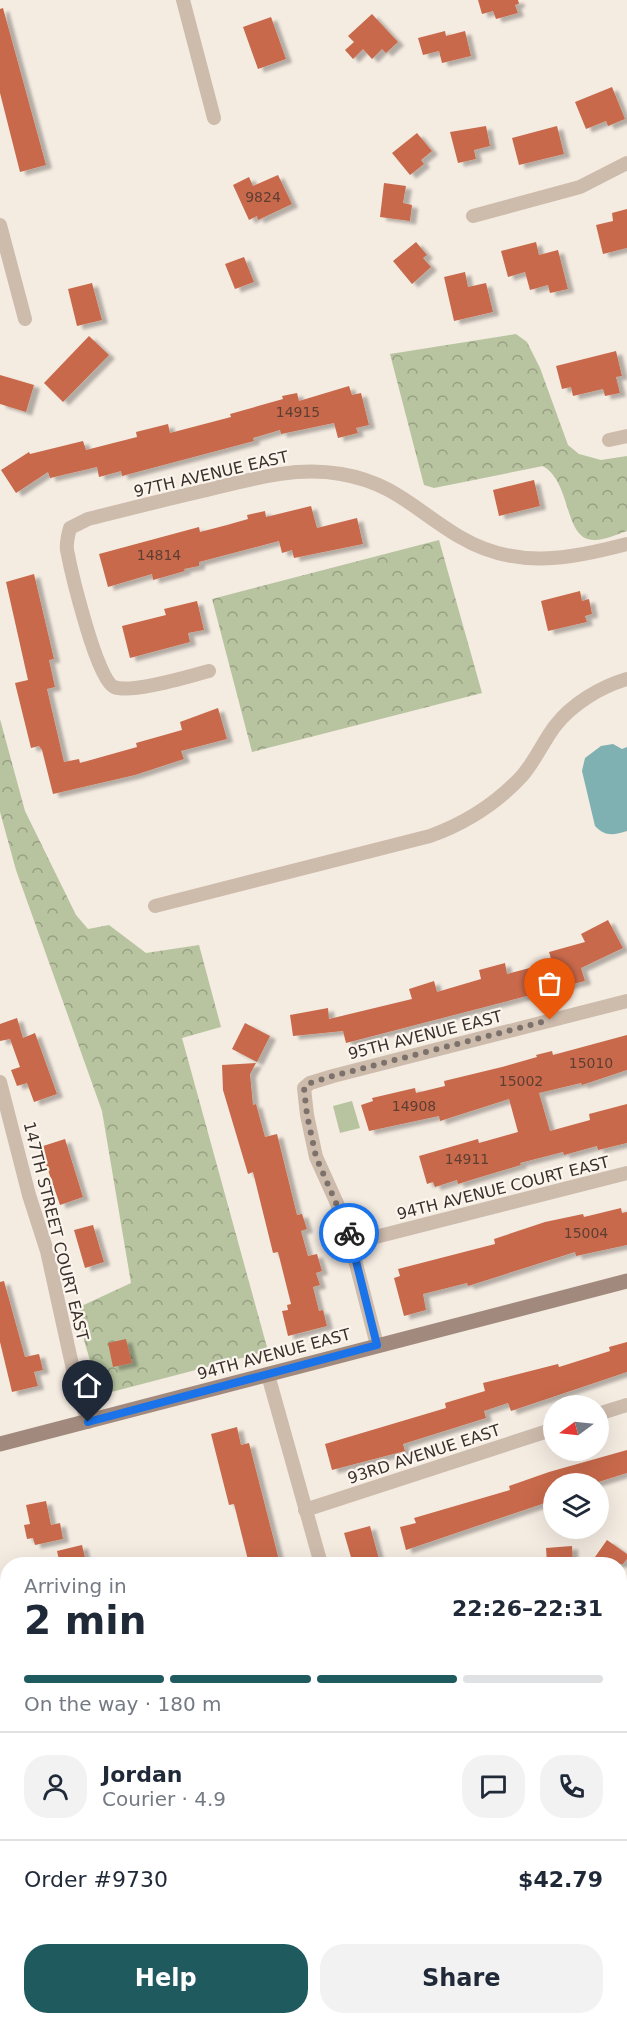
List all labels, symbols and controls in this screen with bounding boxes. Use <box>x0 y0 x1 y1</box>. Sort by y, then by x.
house number: 9824 <box>245 189 281 205</box>
house number: 14915 <box>276 404 320 420</box>
street label: 97TH AVENUE EAST <box>132 447 290 501</box>
house number: 14814 <box>137 547 181 563</box>
pin <box>524 958 575 1020</box>
icon: bag <box>533 967 566 1000</box>
street label: 95TH AVENUE EAST <box>346 1007 504 1063</box>
house number: 15010 <box>569 1055 613 1071</box>
house number: 15002 <box>499 1073 543 1089</box>
house number: 14908 <box>392 1098 436 1114</box>
street label: 147TH STREET COURT EAST <box>20 1120 92 1343</box>
house number: 14911 <box>445 1151 489 1167</box>
street label: 94TH AVENUE COURT EAST <box>395 1152 611 1224</box>
courier <box>319 1203 379 1263</box>
icon: bike <box>333 1217 366 1250</box>
house number: 15004 <box>564 1225 608 1241</box>
street label: 94TH AVENUE EAST <box>195 1324 353 1384</box>
pin <box>62 1360 113 1422</box>
icon: home <box>71 1369 104 1402</box>
north arrow <box>543 1395 609 1461</box>
map controls <box>543 1395 609 1539</box>
street label: 93RD AVENUE EAST <box>345 1420 503 1488</box>
button: layers <box>543 1473 609 1539</box>
text: Arriving in <box>24 1574 127 1598</box>
text: 22:26–22:31 <box>452 1596 603 1621</box>
text: 2 min <box>24 1598 146 1643</box>
text: On the way · 180 m <box>24 1692 222 1716</box>
button: person <box>24 1755 87 1818</box>
button: chat <box>462 1755 525 1818</box>
button: phone <box>540 1755 603 1818</box>
text: Jordan <box>102 1762 182 1787</box>
text: Courier · 4.9 <box>102 1787 226 1811</box>
text: Order #9730 <box>24 1867 168 1892</box>
text: $42.79 <box>518 1867 603 1892</box>
button: Help <box>24 1944 308 2013</box>
button: Share <box>320 1944 603 2013</box>

